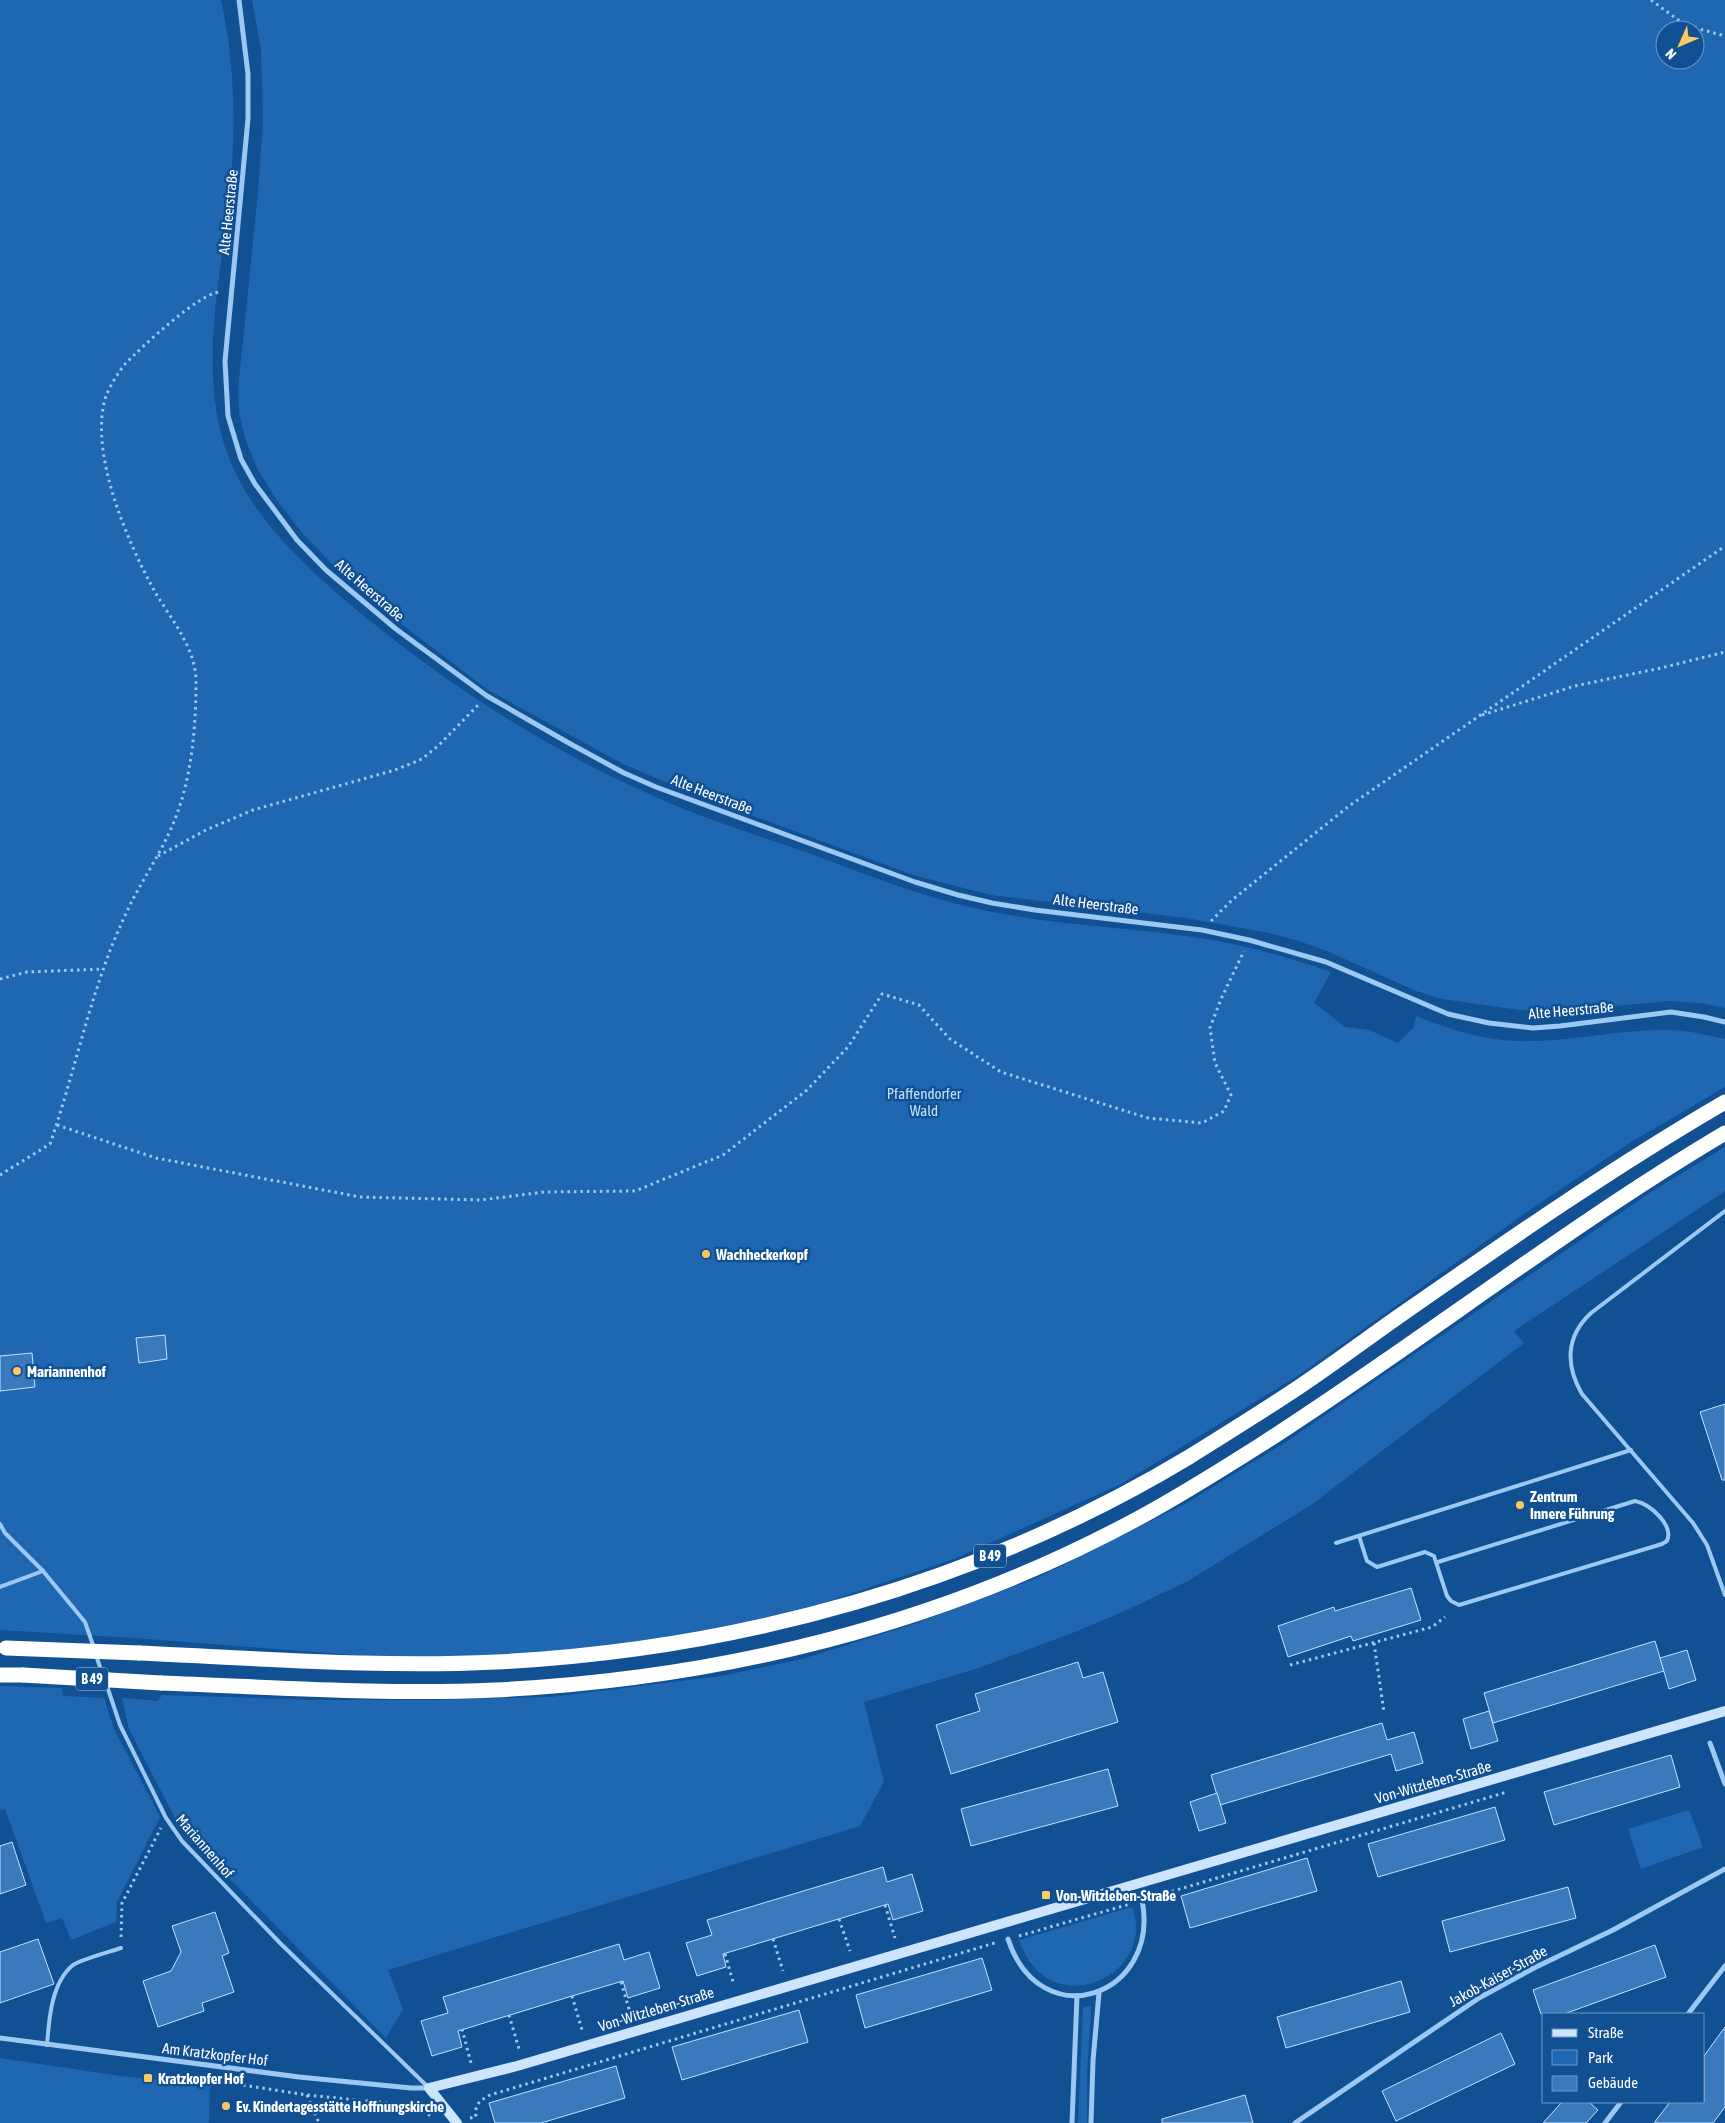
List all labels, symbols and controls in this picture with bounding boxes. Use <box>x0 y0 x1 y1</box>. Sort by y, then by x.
north arrow <box>1655 20 1705 70</box>
text: N <box>1662 46 1679 63</box>
street label: Alte Heerstraße <box>215 168 241 255</box>
street label: Alte Heerstraße <box>332 555 408 625</box>
street label: Alte Heerstraße <box>669 771 755 817</box>
street label: Alte Heerstraße <box>1052 890 1140 918</box>
street label: Alte Heerstraße <box>1528 998 1615 1022</box>
park label: Pfaffendorfer Wald <box>887 1085 962 1119</box>
place label: Wachheckerkopf <box>715 1246 809 1263</box>
marker: Wachheckerkopf <box>700 1248 712 1260</box>
place label: Mariannenhof <box>27 1363 107 1380</box>
marker: Mariannenhof <box>11 1365 23 1377</box>
place label: Zentrum Innere Führung <box>1530 1488 1615 1522</box>
marker: Zentrum Innere Führung <box>1514 1499 1526 1511</box>
road number: B 49 <box>974 1544 1006 1568</box>
road number: B 49 <box>76 1668 108 1690</box>
street label: Von-Witzleben-Straße <box>1373 1757 1493 1807</box>
street label: Mariannenhof <box>173 1811 237 1881</box>
place label: Von-Witzleben-Straße <box>1055 1887 1176 1904</box>
marker: Von-Witzleben-Straße <box>1040 1889 1052 1901</box>
street label: Jakob-Kaiser-Straße <box>1446 1942 1550 2010</box>
street label: Von-Witzleben-Straße <box>596 1983 716 2035</box>
legend <box>1542 2013 1705 2103</box>
text: Straße <box>1588 2024 1624 2041</box>
street label: Am Kratzkopfer Hof <box>161 2039 269 2069</box>
text: Park <box>1588 2049 1613 2066</box>
place label: Kratzkopfer Hof <box>158 2070 245 2087</box>
marker: Kratzkopfer Hof <box>142 2072 154 2084</box>
text: Gebäude <box>1588 2074 1638 2091</box>
place label: Ev. Kindertagesstätte Hoffnungskirche <box>236 2098 444 2115</box>
marker: Ev. Kindertagesstätte Hoffnungskirche <box>220 2100 232 2112</box>

